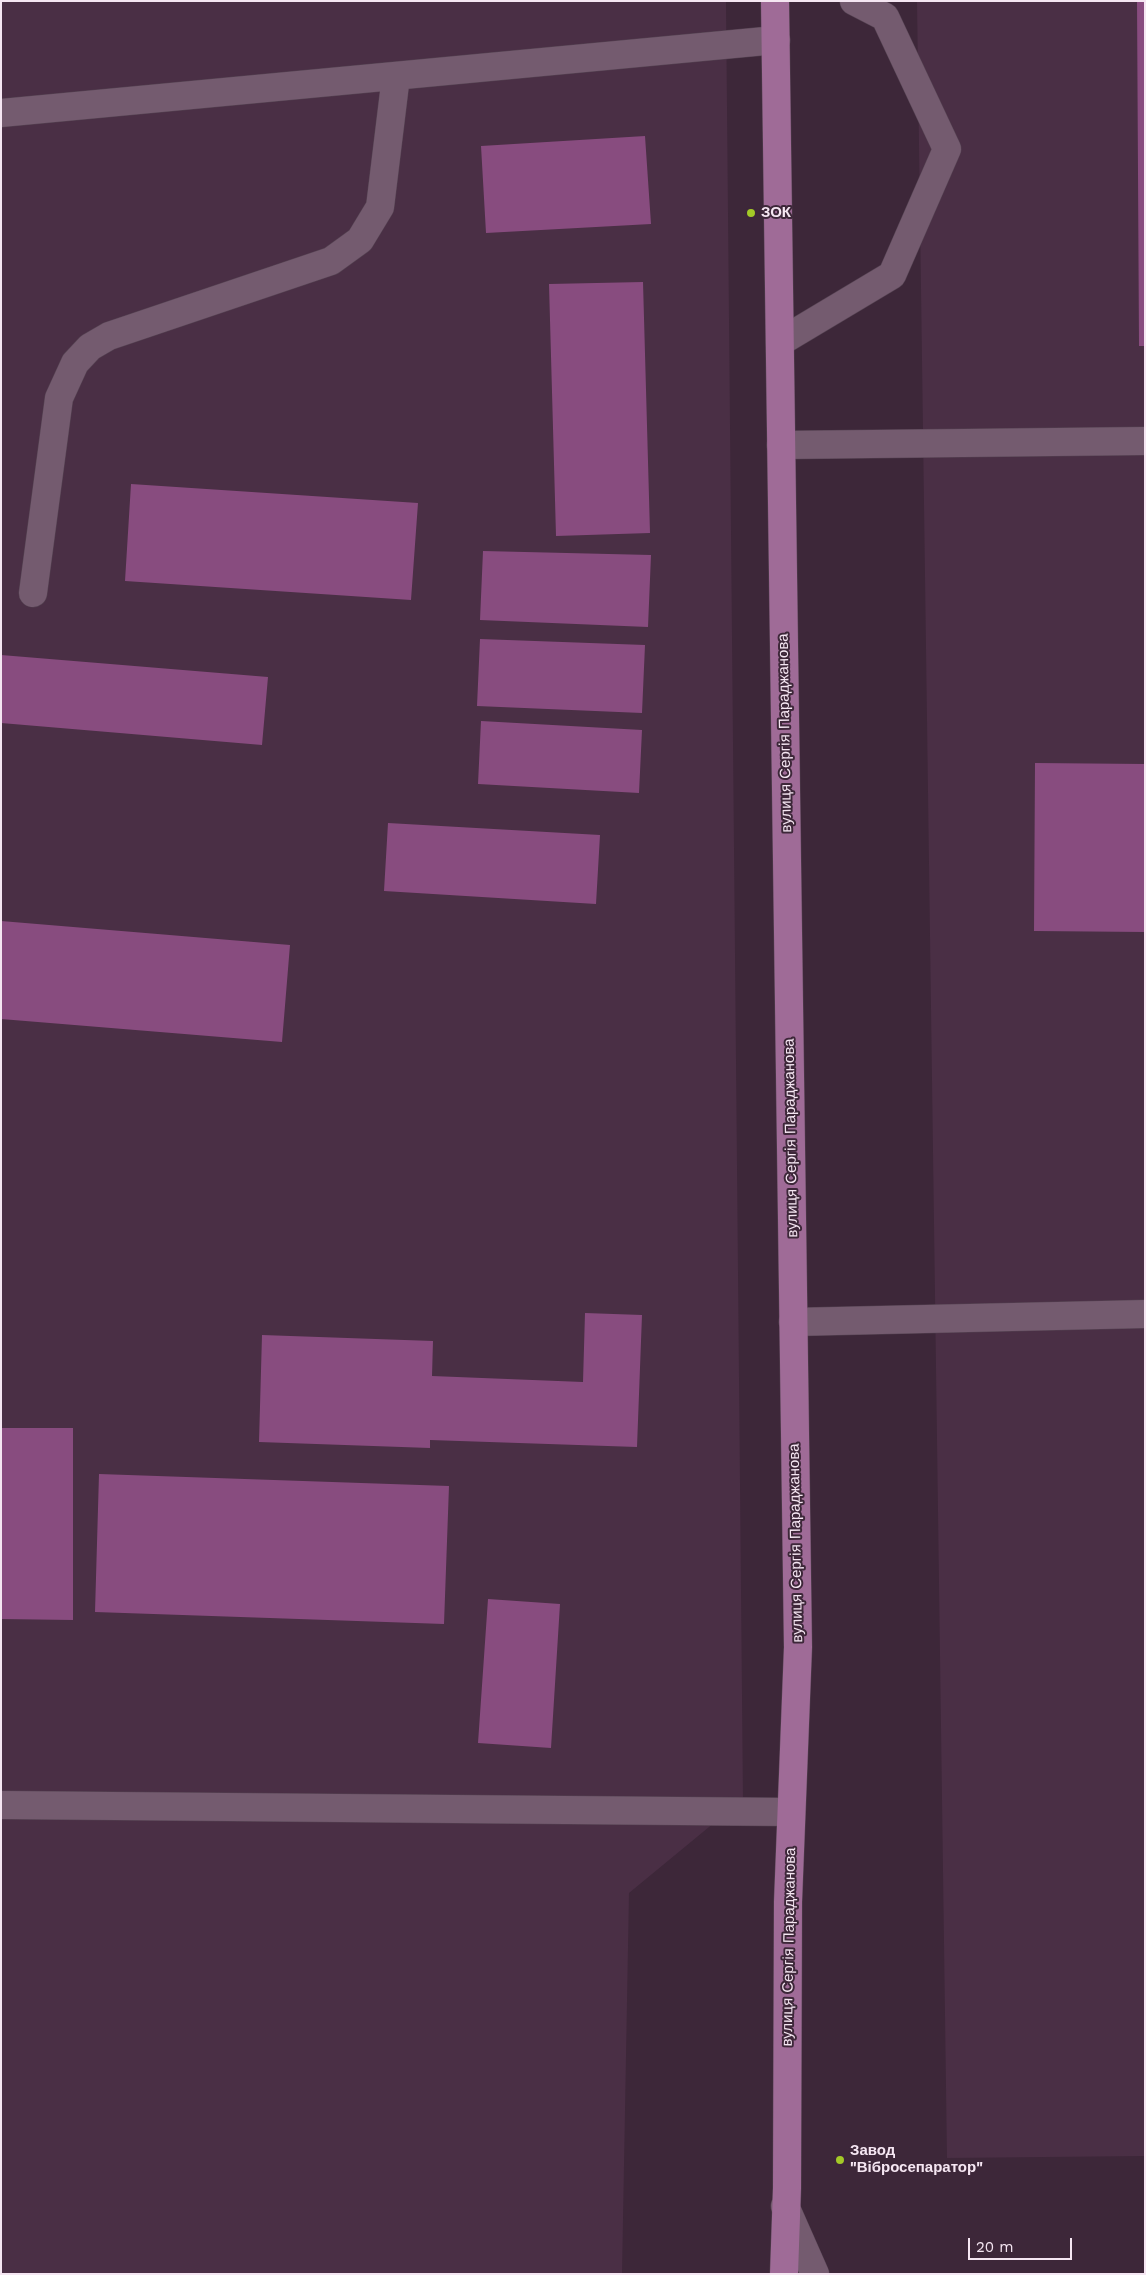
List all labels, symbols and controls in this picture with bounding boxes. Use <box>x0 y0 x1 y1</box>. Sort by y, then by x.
place label: ЗОК <box>761 204 791 222</box>
marker: ЗОК <box>745 207 757 219</box>
street label: вулиця Сергія Параджанова <box>774 633 796 833</box>
street label: вулиця Сергія Параджанова <box>780 1038 802 1238</box>
street label: вулиця Сергія Параджанова <box>785 1443 807 1643</box>
street label: вулиця Сергія Параджанова <box>778 1847 800 2047</box>
place label: Завод "Вібросепаратор" <box>850 2142 983 2177</box>
marker: Завод "Вібросепаратор" <box>834 2154 846 2166</box>
scale bar <box>971 2228 1075 2260</box>
text: 20 m <box>976 2238 1014 2256</box>

